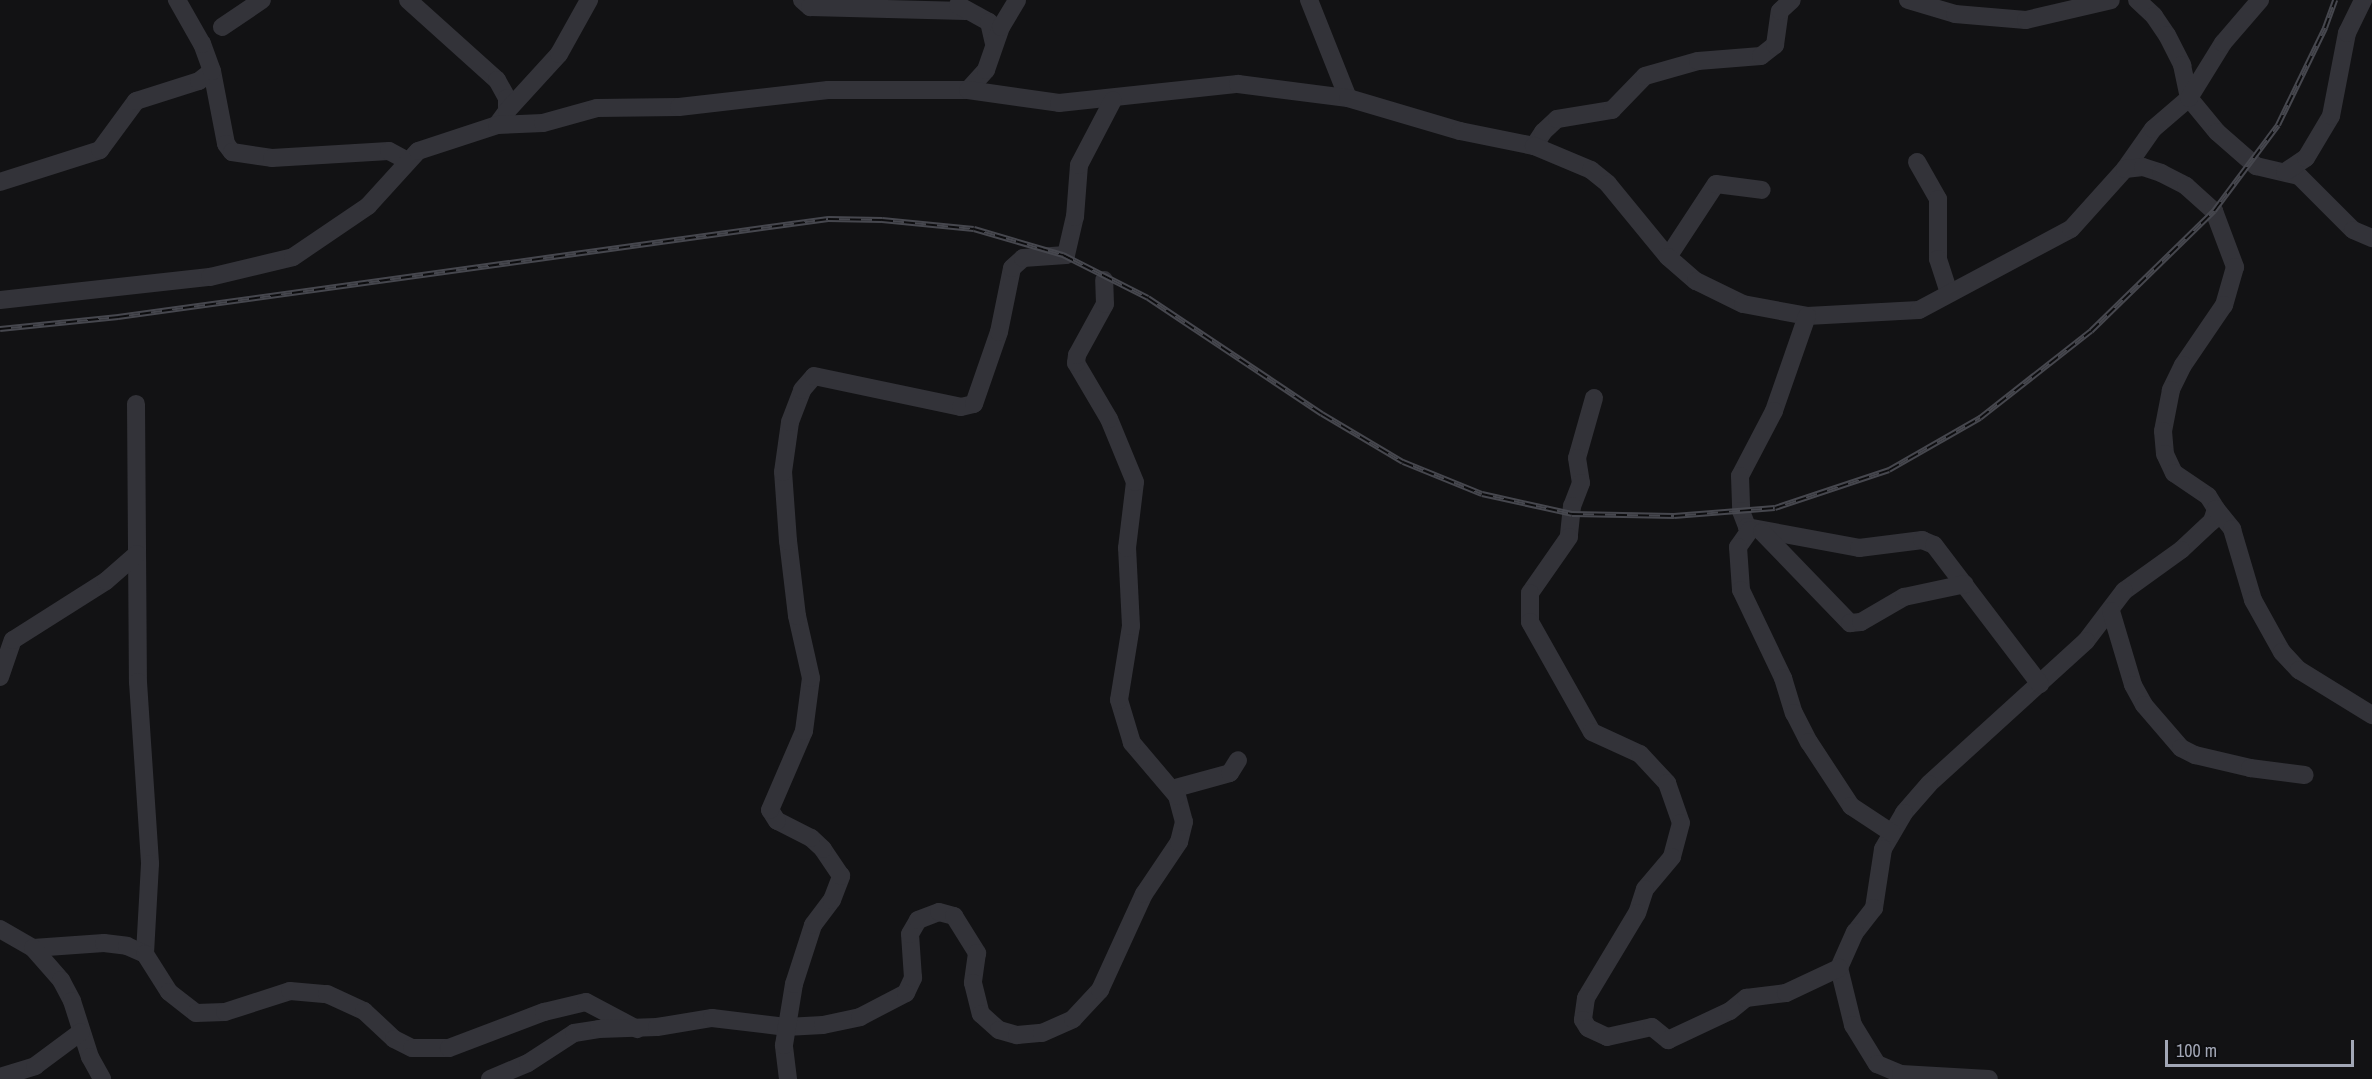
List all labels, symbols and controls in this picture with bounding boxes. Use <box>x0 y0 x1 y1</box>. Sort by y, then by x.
scale bar <box>2168 1028 2357 1066</box>
text: 100 m <box>2176 1038 2217 1063</box>

